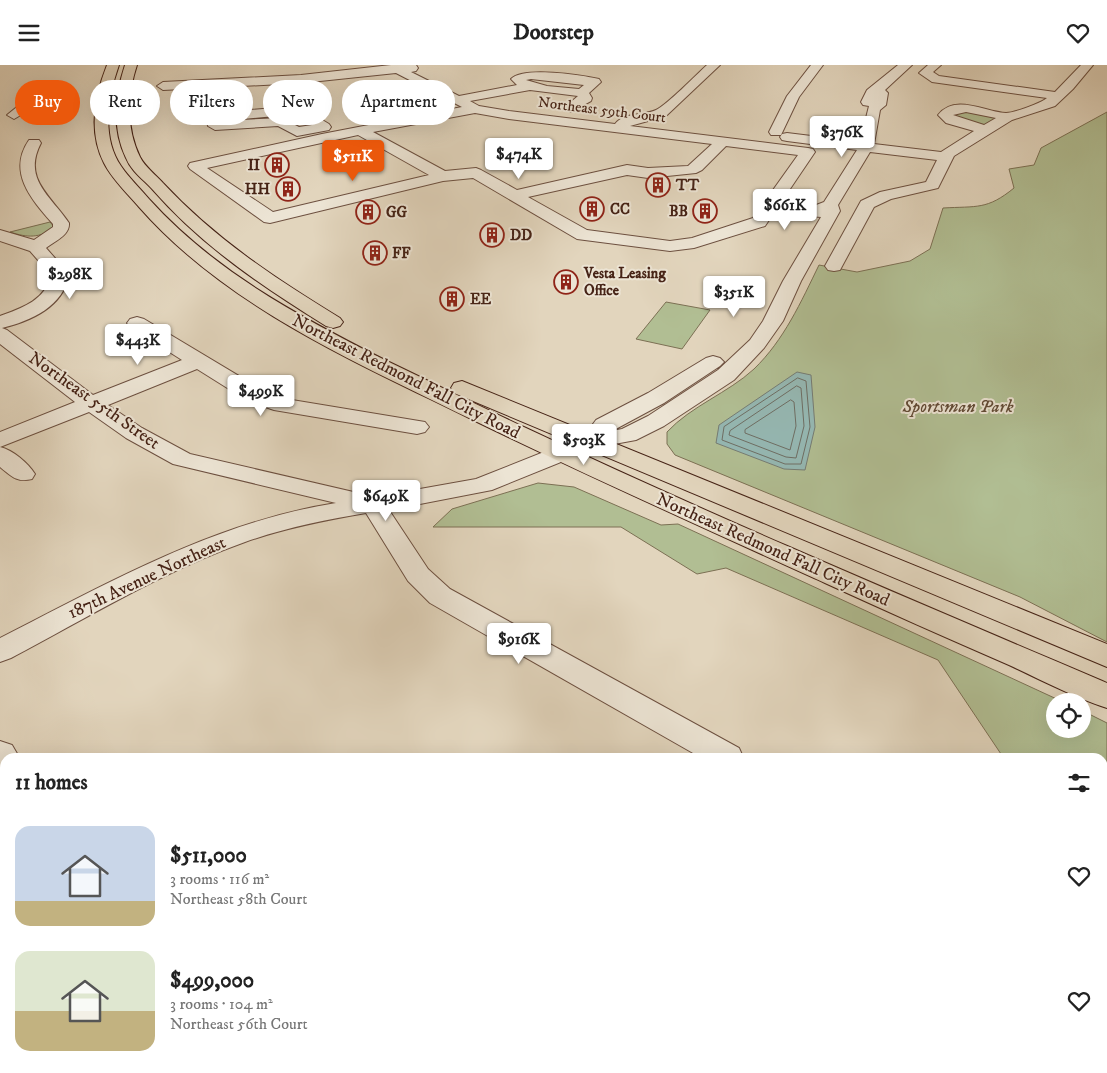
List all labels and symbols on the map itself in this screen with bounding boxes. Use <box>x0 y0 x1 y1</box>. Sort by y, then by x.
street label: Northeast 59th Court <box>537 93 667 127</box>
pin: $376K <box>807 116 877 158</box>
pin: $474K <box>484 137 554 180</box>
pin: $511K <box>318 139 388 182</box>
building icon: II <box>264 152 290 178</box>
place label: II <box>248 156 260 175</box>
building icon: TT <box>645 172 671 198</box>
building icon: HH <box>275 176 301 202</box>
place label: TT <box>675 176 700 195</box>
place label: HH <box>245 180 270 199</box>
pin: $661K <box>750 189 820 231</box>
building icon: CC <box>579 196 605 222</box>
building icon: BB <box>692 198 718 224</box>
building icon: GG <box>355 199 381 225</box>
place label: CC <box>610 200 630 219</box>
place label: BB <box>669 202 688 221</box>
place label: GG <box>386 203 407 222</box>
building icon: DD <box>479 222 505 248</box>
place label: DD <box>510 226 532 245</box>
building icon: FF <box>362 240 388 266</box>
place label: FF <box>392 244 411 263</box>
pin: $298K <box>35 257 105 300</box>
place label: Vesta Leasing Office <box>583 264 666 300</box>
building icon: Vesta Leasing Office <box>553 269 579 295</box>
pin: $351K <box>699 275 769 318</box>
building icon: EE <box>439 286 465 312</box>
place label: EE <box>470 290 492 309</box>
street label: Northeast Redmond Fall City Road <box>288 310 524 444</box>
pin: $443K <box>103 323 173 366</box>
street label: Northeast 55th Street <box>24 347 164 455</box>
pin: $499K <box>226 375 296 417</box>
park label: Sportsman Park <box>902 396 1014 418</box>
pin: $503K <box>549 423 619 466</box>
pin: $649K <box>351 479 421 522</box>
street label: Northeast Redmond Fall City Road <box>653 488 893 612</box>
street label: 187th Avenue Northeast <box>65 532 230 624</box>
pin: $916K <box>484 623 554 665</box>

